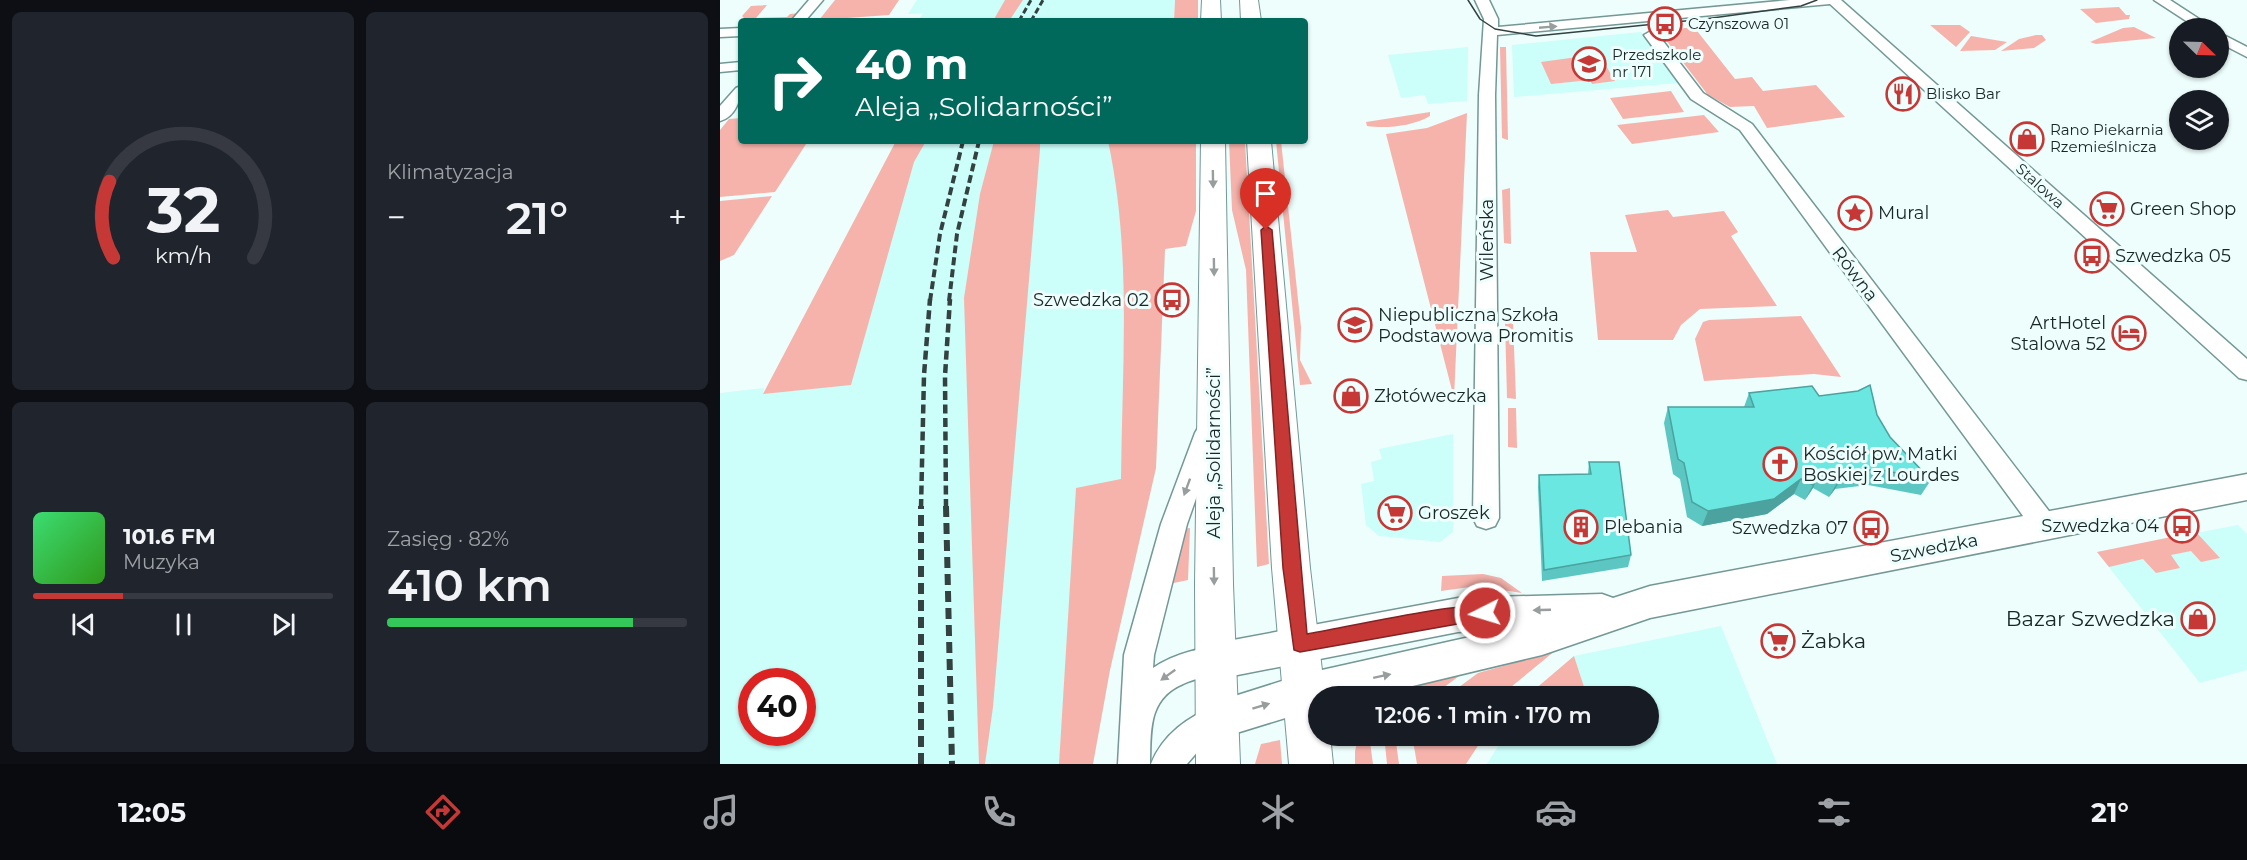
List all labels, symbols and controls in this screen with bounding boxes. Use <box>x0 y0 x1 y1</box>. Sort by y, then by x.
bus stop icon: Czynszowa 01 <box>1647 6 1683 42</box>
place label: Czynszowa 01 <box>1688 14 1789 33</box>
north arrow <box>2169 18 2229 78</box>
map controls <box>2169 18 2229 150</box>
one-way arrow <box>1538 22 1557 32</box>
text: 40 m <box>855 38 968 90</box>
icon: right <box>756 42 834 120</box>
place label: Przedszkole nr 171 <box>1612 45 1701 81</box>
school or university icon: Przedszkole nr 171 <box>1571 46 1607 82</box>
restaurant icon: Blisko Bar <box>1885 76 1921 112</box>
place label: Blisko Bar <box>1926 84 2001 103</box>
text: Aleja „Solidarności” <box>855 90 1113 123</box>
button: layers <box>2169 90 2229 150</box>
place label: Rano Piekarnia Rzemieślnicza <box>2050 120 2164 156</box>
shop icon: Rano Piekarnia Rzemieślnicza <box>2009 121 2045 157</box>
street label: Stalowa <box>2012 159 2069 212</box>
text: Klimatyzacja <box>387 160 514 184</box>
pin <box>1240 168 1291 230</box>
one-way arrow <box>1208 170 1218 189</box>
text: 32 <box>145 172 220 248</box>
icon: arrive <box>1249 177 1282 210</box>
text: 21° <box>506 190 568 245</box>
supermarket icon: Green Shop <box>2089 191 2125 227</box>
place icon: Mural <box>1837 195 1873 231</box>
text: − <box>387 197 406 237</box>
text: + <box>668 197 687 237</box>
place label: Green Shop <box>2130 198 2236 220</box>
street label: Wileńska <box>1476 199 1498 281</box>
place label: Mural <box>1878 202 1929 224</box>
bus stop icon: Szwedzka 05 <box>2074 238 2110 274</box>
text: km/h <box>154 242 212 268</box>
street label: Równa <box>1827 242 1883 306</box>
place label: Szwedzka 05 <box>2115 245 2231 267</box>
one-way arrow <box>1209 258 1219 277</box>
bus stop icon: Szwedzka 02 <box>1154 282 1190 318</box>
place label: Szwedzka 02 <box>1033 289 1149 311</box>
place label: Niepubliczna Szkoła Podstawowa Promitis <box>1378 304 1573 347</box>
school or university icon: Niepubliczna Szkoła Podstawowa Promitis <box>1337 307 1373 343</box>
place label: ArtHotel Stalowa 52 <box>2010 312 2106 355</box>
hotel icon: ArtHotel Stalowa 52 <box>2111 315 2147 351</box>
street label: Aleja „Solidarności” <box>1203 367 1225 539</box>
shop icon: Złotóweczka <box>1333 378 1369 414</box>
place label: Złotóweczka <box>1374 385 1487 407</box>
place label: Kościół pw. Matki Boskiej z Lourdes <box>1803 443 1959 486</box>
church icon: Kościół pw. Matki Boskiej z Lourdes <box>1762 446 1798 482</box>
one-way arrow <box>1182 478 1192 496</box>
supermarket icon: Groszek <box>1377 495 1413 531</box>
place label: Groszek <box>1418 502 1490 524</box>
bus stop icon: Szwedzka 04 <box>2164 508 2200 544</box>
building icon: Plebania <box>1563 509 1599 545</box>
bus stop icon: Szwedzka 07 <box>1853 510 1889 546</box>
place label: Szwedzka 04 <box>2041 515 2159 537</box>
place label: Plebania <box>1604 516 1683 538</box>
place label: Szwedzka 07 <box>1732 517 1848 539</box>
text: 101.6 FM <box>123 523 216 550</box>
text: Zasięg · 82% <box>387 527 509 551</box>
street label: Szwedzka <box>1888 529 1980 567</box>
text: Muzyka <box>123 550 200 574</box>
text: 410 km <box>387 557 552 612</box>
one-way arrow <box>1209 566 1219 585</box>
position arrow <box>1453 581 1517 645</box>
shop icon: Bazar Szwedzka <box>2180 601 2216 637</box>
one-way arrow <box>1533 606 1552 615</box>
place label: Bazar Szwedzka <box>2006 606 2175 631</box>
icon: previous <box>67 608 100 641</box>
icon: pause <box>167 608 200 641</box>
icon: next <box>267 608 300 641</box>
supermarket icon: Żabka <box>1760 623 1796 659</box>
place label: Żabka <box>1801 628 1866 653</box>
speed limit sign: 40 <box>738 668 816 746</box>
one-way arrow <box>1160 669 1176 681</box>
one-way arrow <box>1373 671 1391 681</box>
one-way arrow <box>1252 701 1270 711</box>
text: 12:06 · 1 min · 170 m <box>1375 702 1592 729</box>
icon: directions <box>422 791 464 833</box>
icon: music <box>700 791 742 833</box>
icon: phone <box>978 791 1020 833</box>
icon: climate <box>1257 791 1299 833</box>
icon: car <box>1535 791 1577 833</box>
icon: filters <box>1813 791 1855 833</box>
text: 12:05 <box>118 796 186 829</box>
text: 21° <box>2091 796 2129 829</box>

